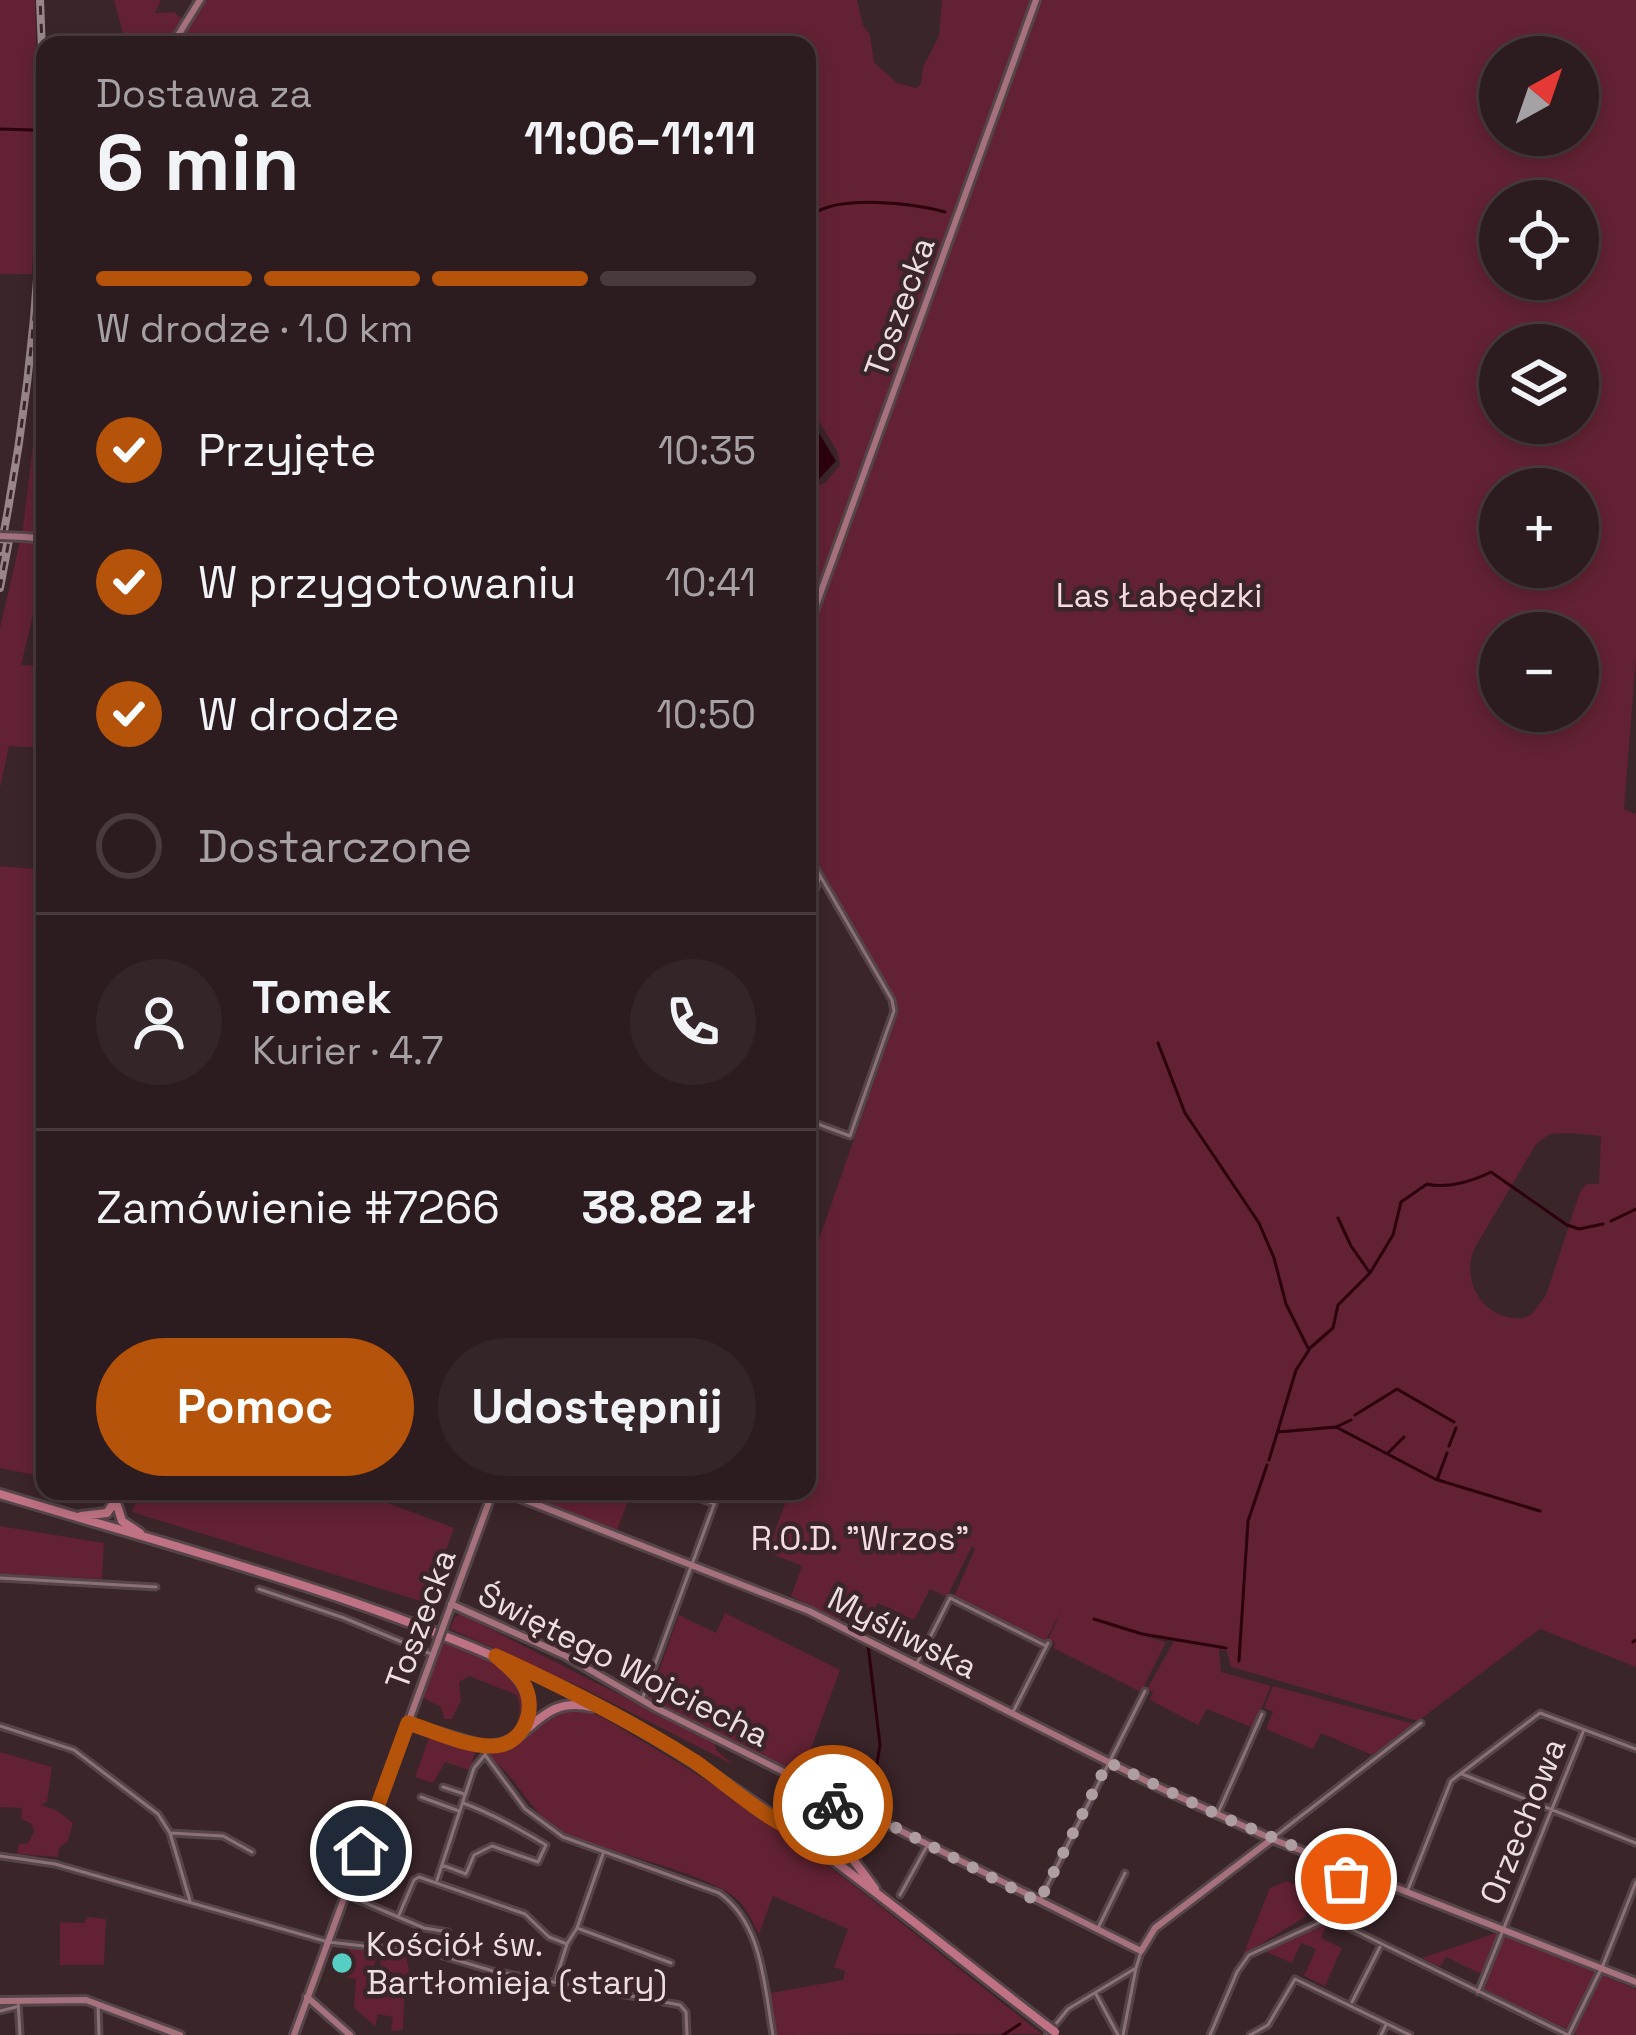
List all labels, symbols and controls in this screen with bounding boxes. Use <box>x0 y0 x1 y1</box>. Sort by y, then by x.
north arrow <box>1479 36 1599 156</box>
map controls <box>1479 36 1599 732</box>
text: Dostawa za <box>96 69 312 118</box>
text: 11:06–11:11 <box>524 110 756 167</box>
text: 6 min <box>96 113 299 213</box>
button: locate <box>1479 180 1599 300</box>
street label: Toszecka <box>855 232 945 383</box>
text: W drodze · 1.0 km <box>96 304 413 353</box>
button: layers <box>1479 324 1599 444</box>
icon: check <box>96 417 162 483</box>
text: Przyjęte <box>198 422 376 479</box>
text: 10:35 <box>658 426 756 475</box>
button: + <box>1479 468 1599 588</box>
icon: check <box>96 549 162 615</box>
text: W przygotowaniu <box>198 554 576 611</box>
text: 10:41 <box>665 558 756 607</box>
park label: Las Łabędzki <box>1056 575 1262 617</box>
button: − <box>1479 612 1599 732</box>
icon: check <box>96 681 162 747</box>
text: W drodze <box>198 686 400 743</box>
text: 10:50 <box>656 690 756 739</box>
text: Dostarczone <box>198 818 472 875</box>
button: person <box>96 959 222 1085</box>
button: phone <box>630 959 756 1085</box>
text: Tomek <box>252 969 392 1026</box>
text: Kurier · 4.7 <box>252 1026 444 1075</box>
text: Zamówienie #7266 <box>96 1179 500 1236</box>
text: 38.82 zł <box>581 1179 756 1236</box>
button: Pomoc <box>96 1338 414 1476</box>
button: Udostępnij <box>438 1338 756 1476</box>
park label: R.O.D. "Wrzos" <box>751 1518 969 1560</box>
street label: Toszecka <box>376 1544 466 1695</box>
street label: Świętego Wojciecha <box>471 1573 776 1756</box>
street label: Myśliwska <box>821 1577 984 1688</box>
street label: Orzechowa <box>1471 1732 1575 1911</box>
courier <box>773 1745 893 1865</box>
icon: bike <box>800 1772 866 1838</box>
pin <box>310 1800 412 1902</box>
icon: home <box>328 1818 394 1884</box>
pin <box>1295 1828 1397 1930</box>
icon: bag <box>1313 1846 1379 1912</box>
place label: Kościół św. Bartłomieja (stary) <box>366 1924 667 2004</box>
marker: Kościół św. Bartłomieja (stary) <box>329 1950 355 1976</box>

